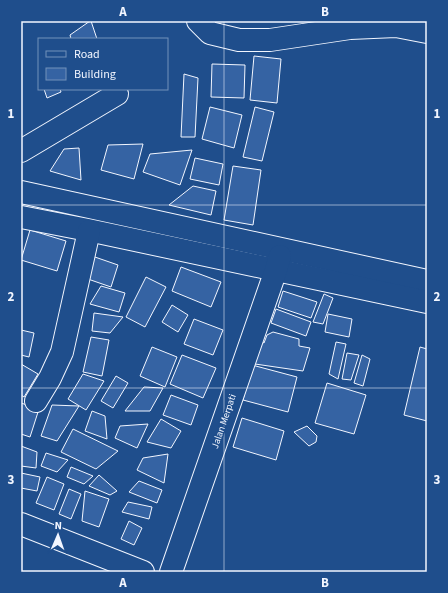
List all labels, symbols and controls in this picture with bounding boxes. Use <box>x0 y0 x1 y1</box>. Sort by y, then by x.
text: A <box>118 3 127 21</box>
text: B <box>321 3 329 21</box>
legend <box>38 38 168 90</box>
text: Road <box>74 46 100 63</box>
text: Building <box>74 66 116 83</box>
text: 1 <box>8 105 15 123</box>
text: 1 <box>434 105 441 123</box>
text: 2 <box>8 288 15 306</box>
text: 2 <box>434 288 441 306</box>
street label: Jalan Merpati <box>208 392 240 450</box>
text: 3 <box>8 471 15 489</box>
text: 3 <box>434 471 441 489</box>
north arrow <box>38 515 78 555</box>
text: N <box>54 518 62 533</box>
text: A <box>118 574 127 592</box>
text: B <box>321 574 329 592</box>

